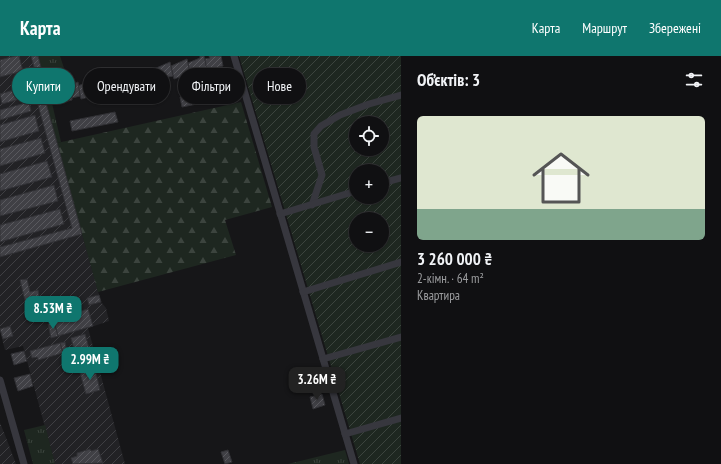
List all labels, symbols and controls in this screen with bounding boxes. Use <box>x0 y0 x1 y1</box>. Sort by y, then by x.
text: Карта <box>20 16 61 40</box>
text: Карта <box>532 19 560 37</box>
text: Маршрут <box>582 19 627 37</box>
text: Збережені <box>649 19 701 37</box>
chip: Купити <box>12 68 75 104</box>
chip: Орендувати <box>83 68 170 104</box>
chip: Фільтри <box>178 68 245 104</box>
chip: Нове <box>253 68 306 104</box>
text: Об’єктів: 3 <box>417 69 480 91</box>
icon: filters <box>683 69 705 91</box>
map controls <box>349 116 389 252</box>
button: locate <box>349 116 389 156</box>
icon: home <box>525 142 597 214</box>
button: + <box>349 164 389 204</box>
button: − <box>349 212 389 252</box>
text: 3 260 000 ₴ <box>417 248 492 270</box>
text: 2-кімн. · 64 m² <box>417 270 484 287</box>
text: Квартира <box>417 287 460 304</box>
pin: 8.53M ₴ <box>16 296 90 330</box>
text: 8.53M ₴ <box>34 300 72 317</box>
pin: 2.99M ₴ <box>53 347 127 381</box>
text: 2.99M ₴ <box>71 351 109 368</box>
pin: 3.26M ₴ <box>280 367 354 401</box>
text: 3.26M ₴ <box>298 371 336 388</box>

